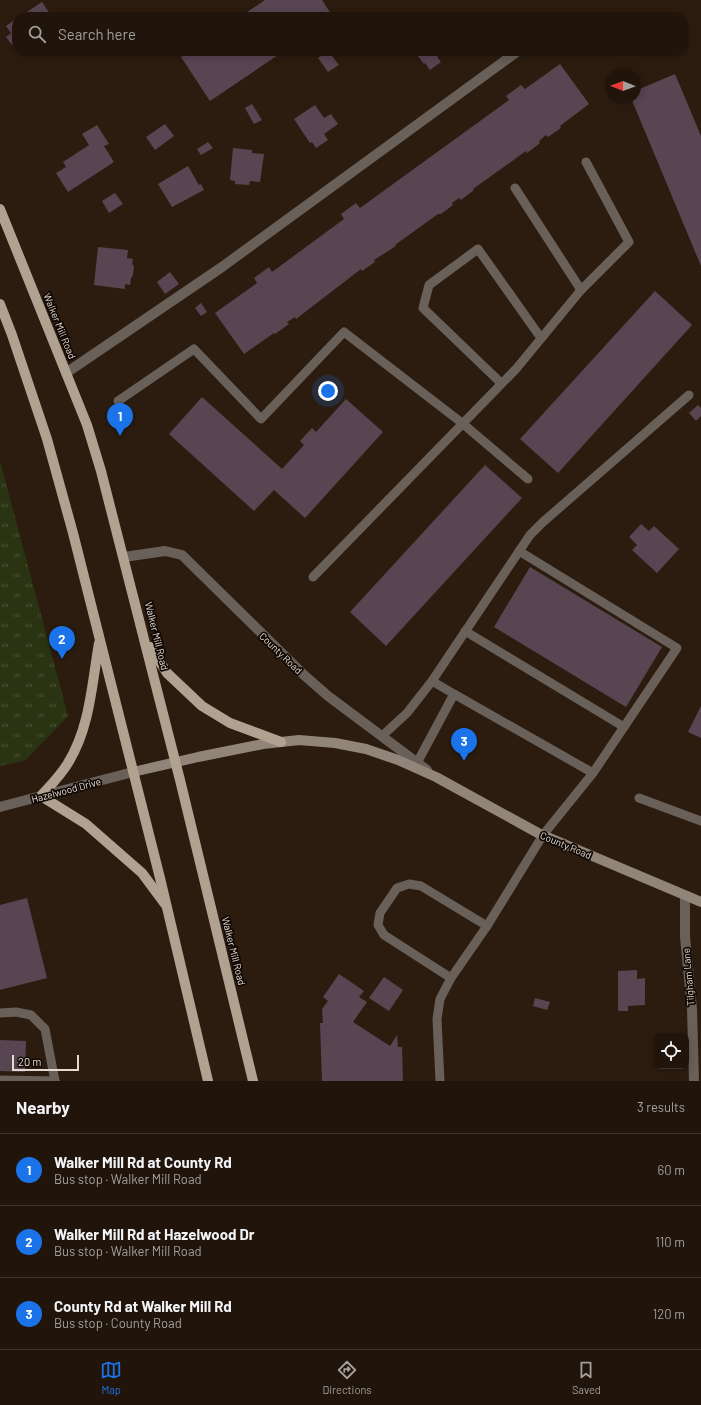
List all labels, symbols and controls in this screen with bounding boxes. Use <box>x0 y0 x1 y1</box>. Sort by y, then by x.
search box <box>12 12 689 56</box>
icon: search <box>26 23 48 45</box>
text: Search here <box>58 25 136 43</box>
north arrow <box>605 68 641 104</box>
street label: Walker Mill Road <box>41 291 79 361</box>
your location <box>318 381 338 401</box>
pin: 1 <box>107 403 133 436</box>
street label: Walker Mill Road <box>143 601 171 671</box>
pin: 2 <box>49 626 75 659</box>
street label: County Road <box>257 630 305 676</box>
pin: 3 <box>451 728 477 761</box>
street label: Hazelwood Drive <box>30 775 102 805</box>
street label: County Road <box>539 829 593 861</box>
street label: Walker Mill Road <box>220 916 248 986</box>
street label: Tilgham Lane <box>679 948 697 1006</box>
map controls <box>653 1033 689 1069</box>
button: locate <box>653 1033 689 1069</box>
scale bar <box>12 1053 79 1072</box>
text: 20 m <box>18 1055 41 1068</box>
text: Nearby <box>16 1097 70 1117</box>
text: 3 results <box>637 1099 685 1115</box>
text: Walker Mill Rd at County Rd <box>54 1153 232 1171</box>
text: 1 <box>27 1162 31 1178</box>
text: 60 m <box>658 1162 685 1178</box>
text: Bus stop · Walker Mill Road <box>54 1171 202 1187</box>
text: Walker Mill Rd at Hazelwood Dr <box>54 1225 255 1243</box>
text: 2 <box>25 1234 33 1250</box>
text: 110 m <box>655 1234 685 1250</box>
text: Bus stop · Walker Mill Road <box>54 1243 202 1259</box>
text: County Rd at Walker Mill Rd <box>54 1297 232 1315</box>
text: 3 <box>25 1306 33 1322</box>
text: 120 m <box>653 1306 685 1322</box>
text: Bus stop · County Road <box>54 1315 182 1331</box>
tab: Map <box>100 1359 122 1396</box>
tab: Directions <box>322 1359 372 1396</box>
tab: Saved <box>572 1359 601 1396</box>

